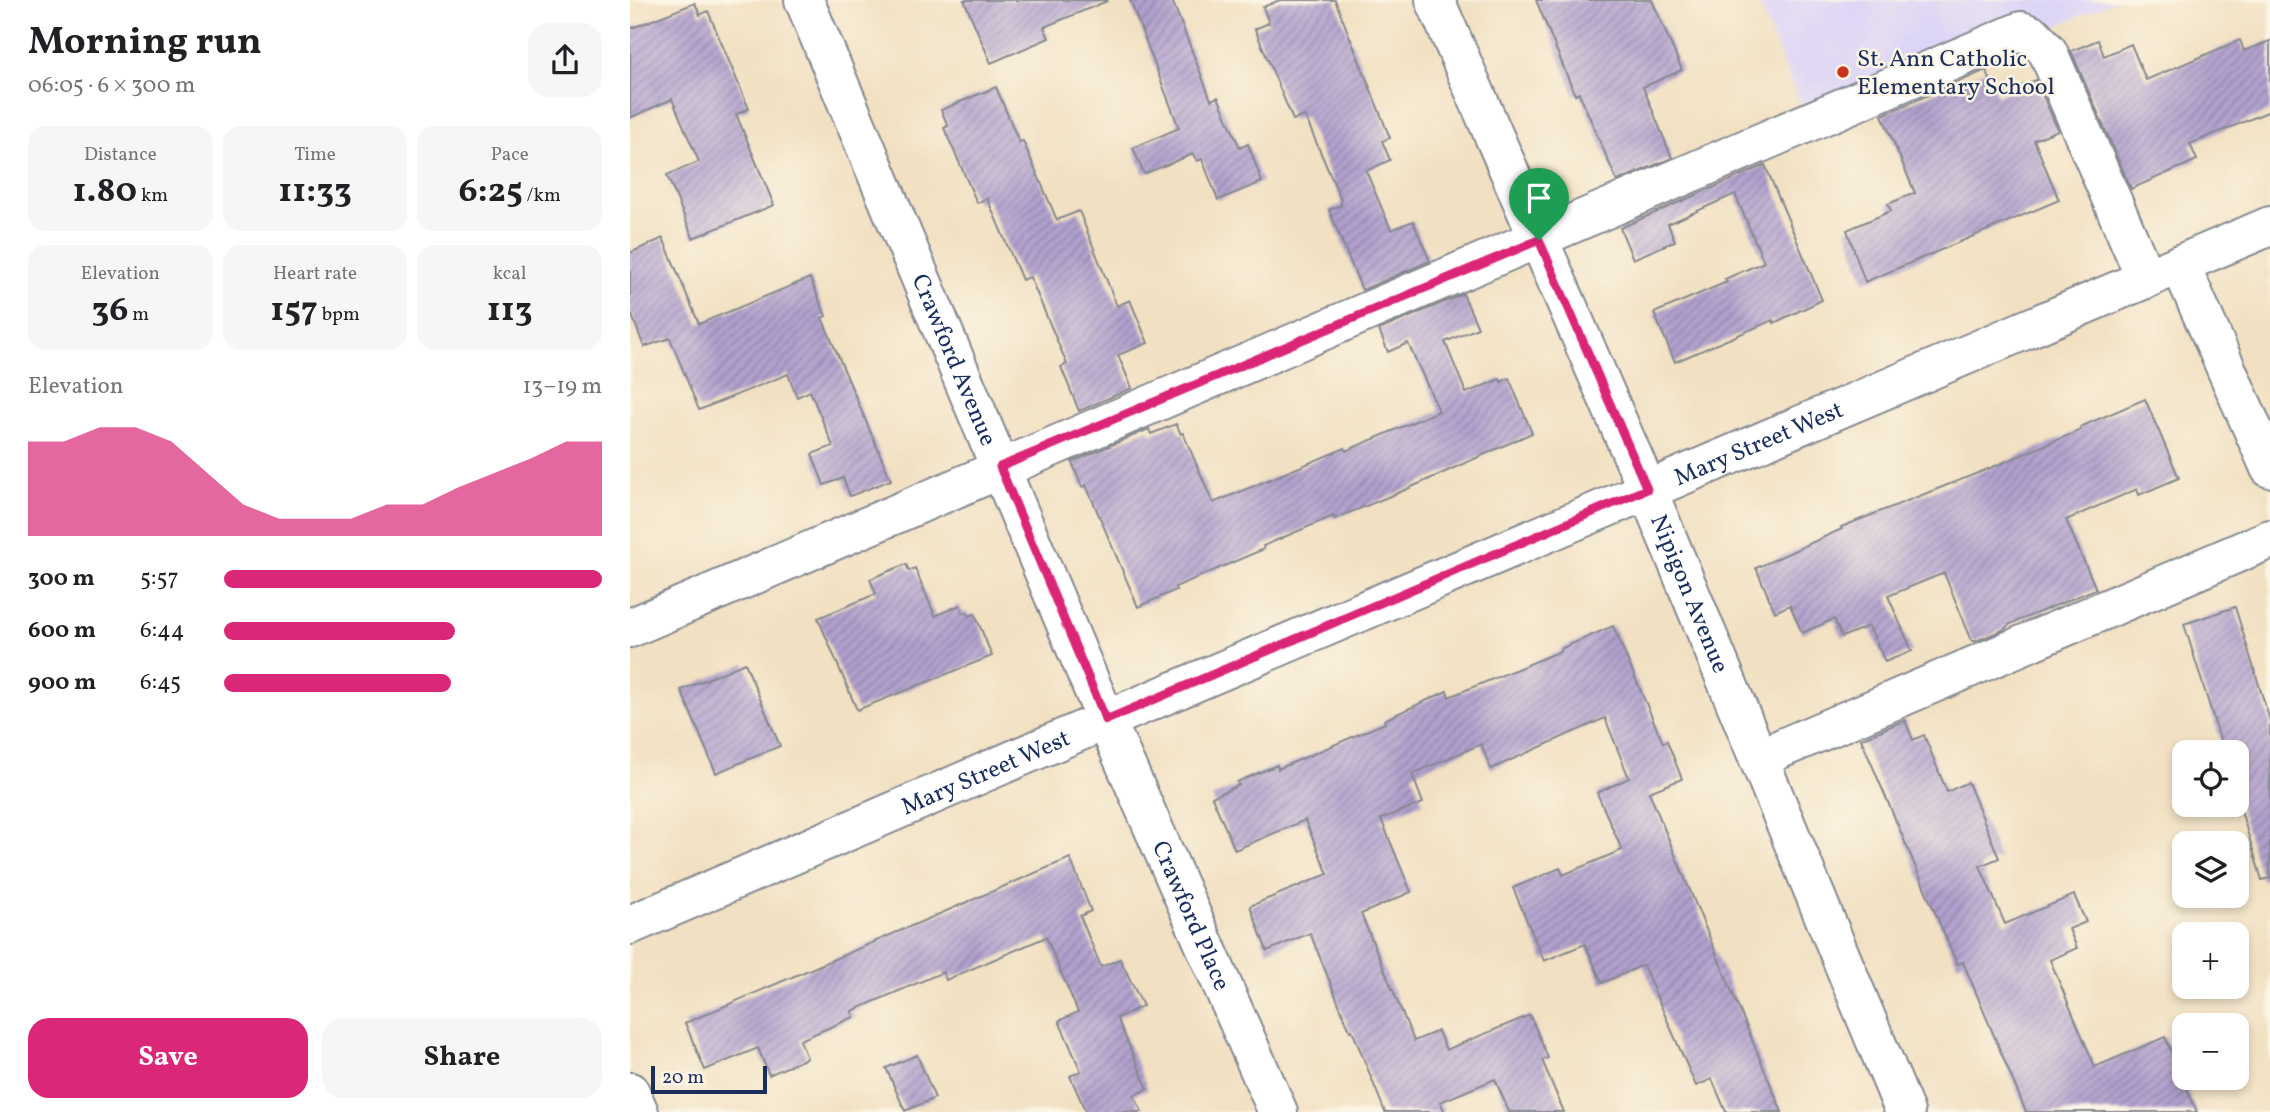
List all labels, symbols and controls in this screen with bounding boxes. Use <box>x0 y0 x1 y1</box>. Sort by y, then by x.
text: Morning run <box>28 17 262 70</box>
button: share <box>528 23 602 97</box>
place label: St. Ann Catholic Elementary School <box>1857 43 2055 105</box>
marker: St. Ann Catholic Elementary School <box>1835 64 1851 80</box>
text: 06:05 · 6 × 300 m <box>28 70 195 102</box>
text: Distance <box>84 142 157 168</box>
text: Time <box>294 142 336 168</box>
text: Pace <box>491 142 529 168</box>
text: 1.80 <box>73 168 137 216</box>
text: 11:33 <box>278 168 352 216</box>
text: 6:25 <box>459 168 523 216</box>
pin <box>1509 168 1569 240</box>
icon: arrive <box>1520 179 1558 217</box>
text: km <box>137 183 168 209</box>
text: /km <box>523 183 561 209</box>
text: Elevation <box>81 261 160 287</box>
text: Heart rate <box>273 261 357 287</box>
text: kcal <box>493 261 527 287</box>
street label: Crawford Avenue <box>902 269 1004 452</box>
text: 36 <box>91 287 129 335</box>
text: 157 <box>270 287 318 335</box>
text: 113 <box>487 287 533 335</box>
text: m <box>129 302 149 328</box>
text: bpm <box>318 302 360 328</box>
text: Elevation <box>28 371 124 403</box>
text: 13–19 m <box>522 371 602 403</box>
street label: Mary Street West <box>1669 394 1849 496</box>
street label: Nipigon Avenue <box>1640 510 1736 679</box>
text: 300 m <box>28 563 95 595</box>
text: 5:57 <box>140 563 179 595</box>
text: 600 m <box>28 615 96 647</box>
text: 6:44 <box>140 615 185 647</box>
text: 900 m <box>28 667 96 699</box>
text: 6:45 <box>140 667 181 699</box>
street label: Mary Street West <box>896 722 1076 825</box>
map controls <box>2172 740 2249 1090</box>
button: locate <box>2172 740 2249 817</box>
button: layers <box>2172 831 2249 908</box>
street label: Crawford Place <box>1142 836 1238 996</box>
button: + <box>2172 922 2249 999</box>
button: − <box>2172 1013 2249 1090</box>
button: Save <box>28 1018 308 1098</box>
button: Share <box>322 1018 602 1098</box>
scale bar <box>651 1063 766 1095</box>
text: 20 m <box>662 1065 704 1091</box>

